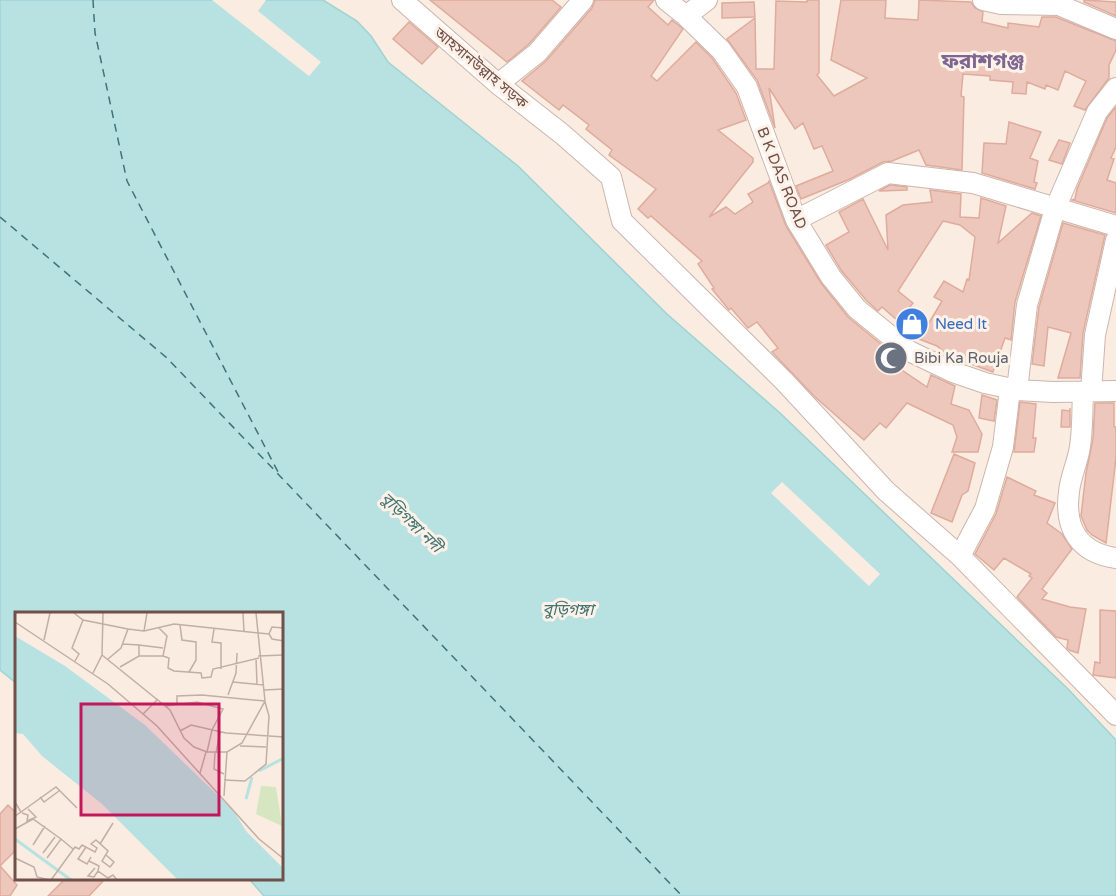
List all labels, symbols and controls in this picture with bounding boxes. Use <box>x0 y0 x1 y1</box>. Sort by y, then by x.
street label: আহসানউল্লাহ সড়ক <box>430 23 532 113</box>
district label: ফরাশগঞ্জ <box>941 49 1025 74</box>
street label: B K DAS ROAD <box>753 124 811 232</box>
shop icon: Need It <box>894 306 930 342</box>
place label: Need It <box>935 315 987 333</box>
mosque icon: Bibi Ka Rouja <box>873 340 909 376</box>
place label: Bibi Ka Rouja <box>914 349 1009 367</box>
water label: বুড়িগঙ্গা নদী <box>376 489 448 559</box>
water label: বুড়িগঙ্গা <box>543 600 596 620</box>
inset map <box>15 612 284 881</box>

